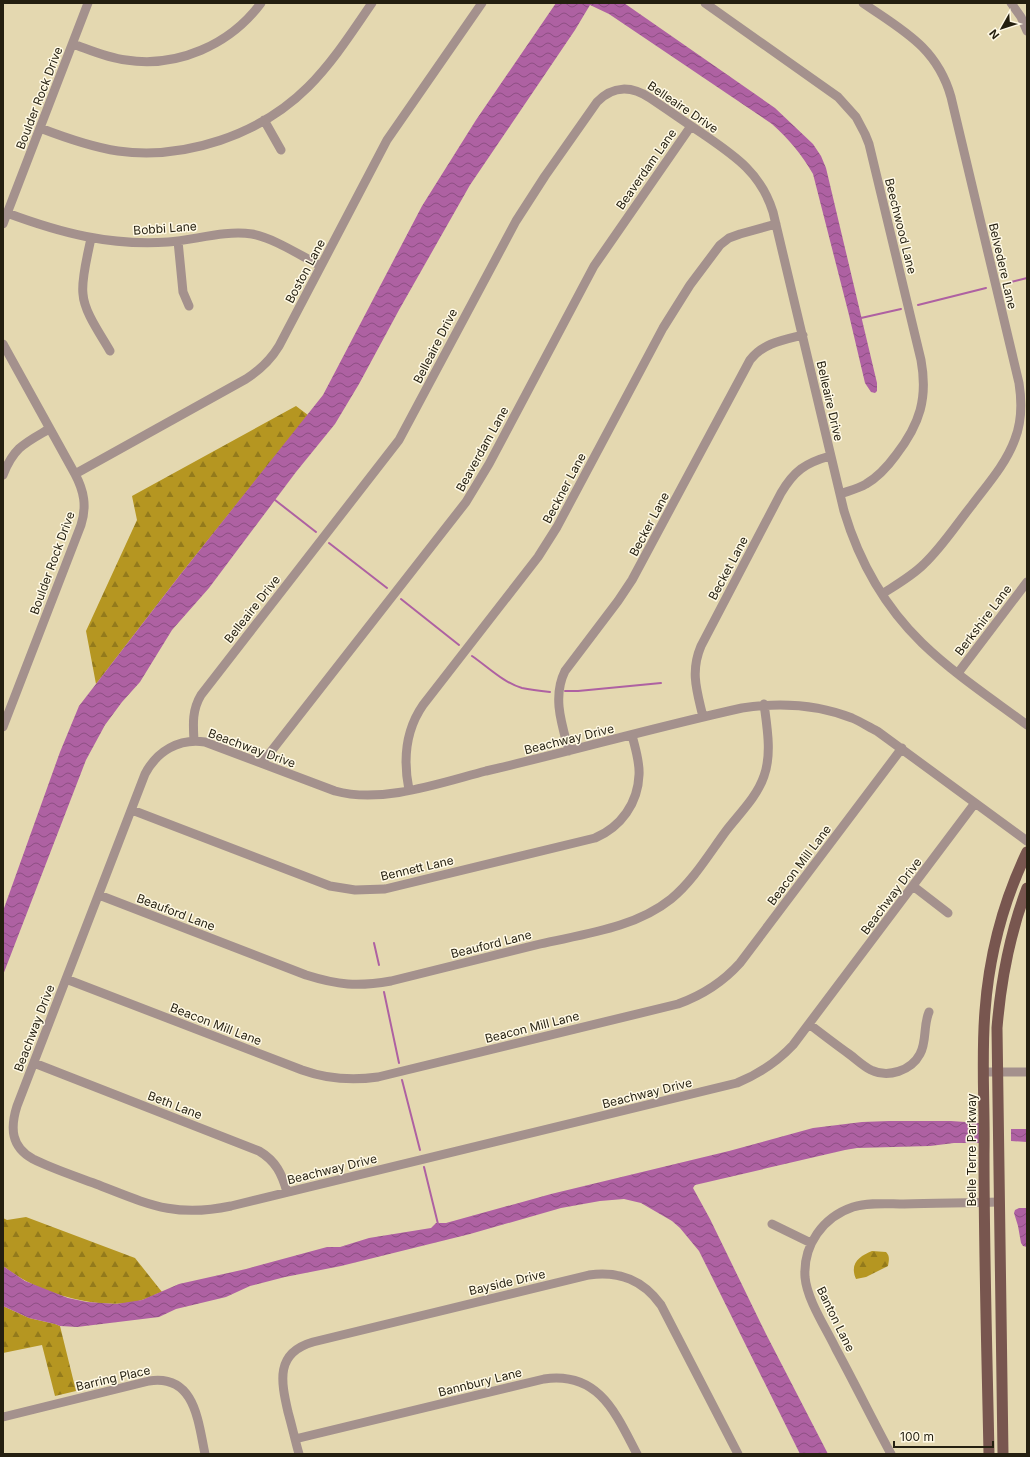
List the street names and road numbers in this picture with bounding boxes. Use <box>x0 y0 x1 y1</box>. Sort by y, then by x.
street label: Boulder Rock Drive <box>13 45 65 151</box>
street label: Belleaire Drive <box>645 78 721 136</box>
street label: Beaverdam Lane <box>613 126 679 212</box>
street label: Beechwood Lane <box>882 177 920 275</box>
street label: Bobbi Lane <box>133 218 197 238</box>
street label: Belvedere Lane <box>986 221 1020 311</box>
street label: Boston Lane <box>282 236 328 306</box>
street label: Belleaire Drive <box>410 306 460 386</box>
street label: Belleaire Drive <box>813 359 847 443</box>
street label: Beaverdam Lane <box>452 404 512 494</box>
street label: Beckner Lane <box>539 450 589 526</box>
street label: Becker Lane <box>626 489 672 559</box>
street label: Boulder Rock Drive <box>26 509 78 617</box>
street label: Becket Lane <box>705 534 751 602</box>
street label: Belleaire Drive <box>221 572 283 646</box>
street label: Berkshire Lane <box>951 582 1015 658</box>
street label: Beachway Drive <box>523 721 615 757</box>
street label: Beachway Drive <box>206 725 298 771</box>
street label: Beacon Mill Lane <box>764 822 834 908</box>
street label: Bennett Lane <box>379 852 455 884</box>
street label: Beachway Drive <box>857 855 925 937</box>
street label: Beauford Lane <box>135 890 217 934</box>
street label: Beauford Lane <box>449 927 533 961</box>
street label: Beachway Drive <box>11 982 57 1074</box>
street label: Beacon Mill Lane <box>168 1000 264 1048</box>
street label: Beacon Mill Lane <box>483 1008 581 1046</box>
street label: Beachway Drive <box>601 1075 693 1111</box>
street label: Beth Lane <box>146 1088 204 1122</box>
street label: Belle Terre Parkway <box>964 1093 979 1207</box>
street label: Beachway Drive <box>286 1151 378 1187</box>
street label: Bayside Drive <box>467 1266 547 1298</box>
street label: Banton Lane <box>814 1284 858 1354</box>
street label: Barring Place <box>74 1362 152 1394</box>
street label: Bannbury Lane <box>437 1364 523 1400</box>

